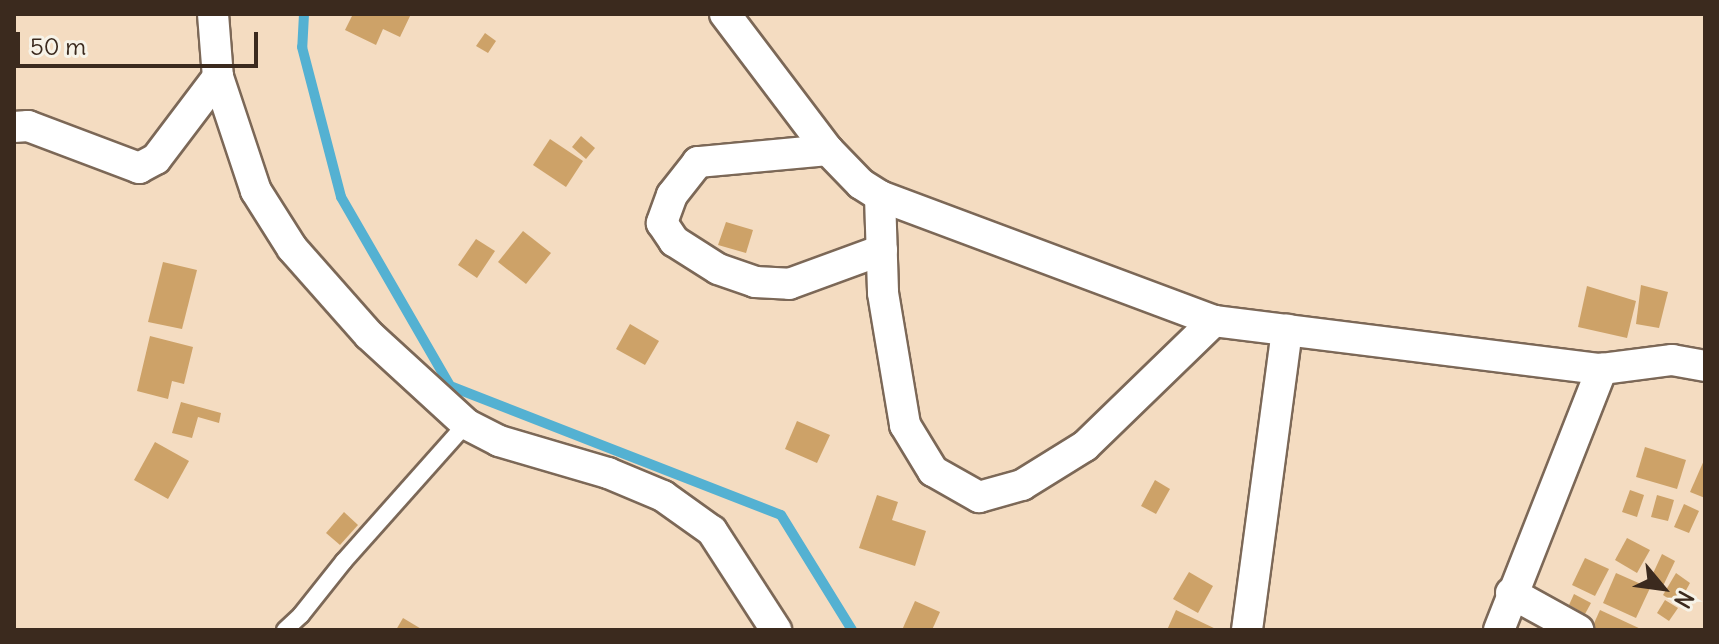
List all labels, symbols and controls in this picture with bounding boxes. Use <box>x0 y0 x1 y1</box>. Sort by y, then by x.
scale bar <box>20 16 262 66</box>
text: 50 m <box>30 31 86 61</box>
north arrow <box>1623 548 1703 628</box>
text: N <box>1668 586 1700 613</box>

